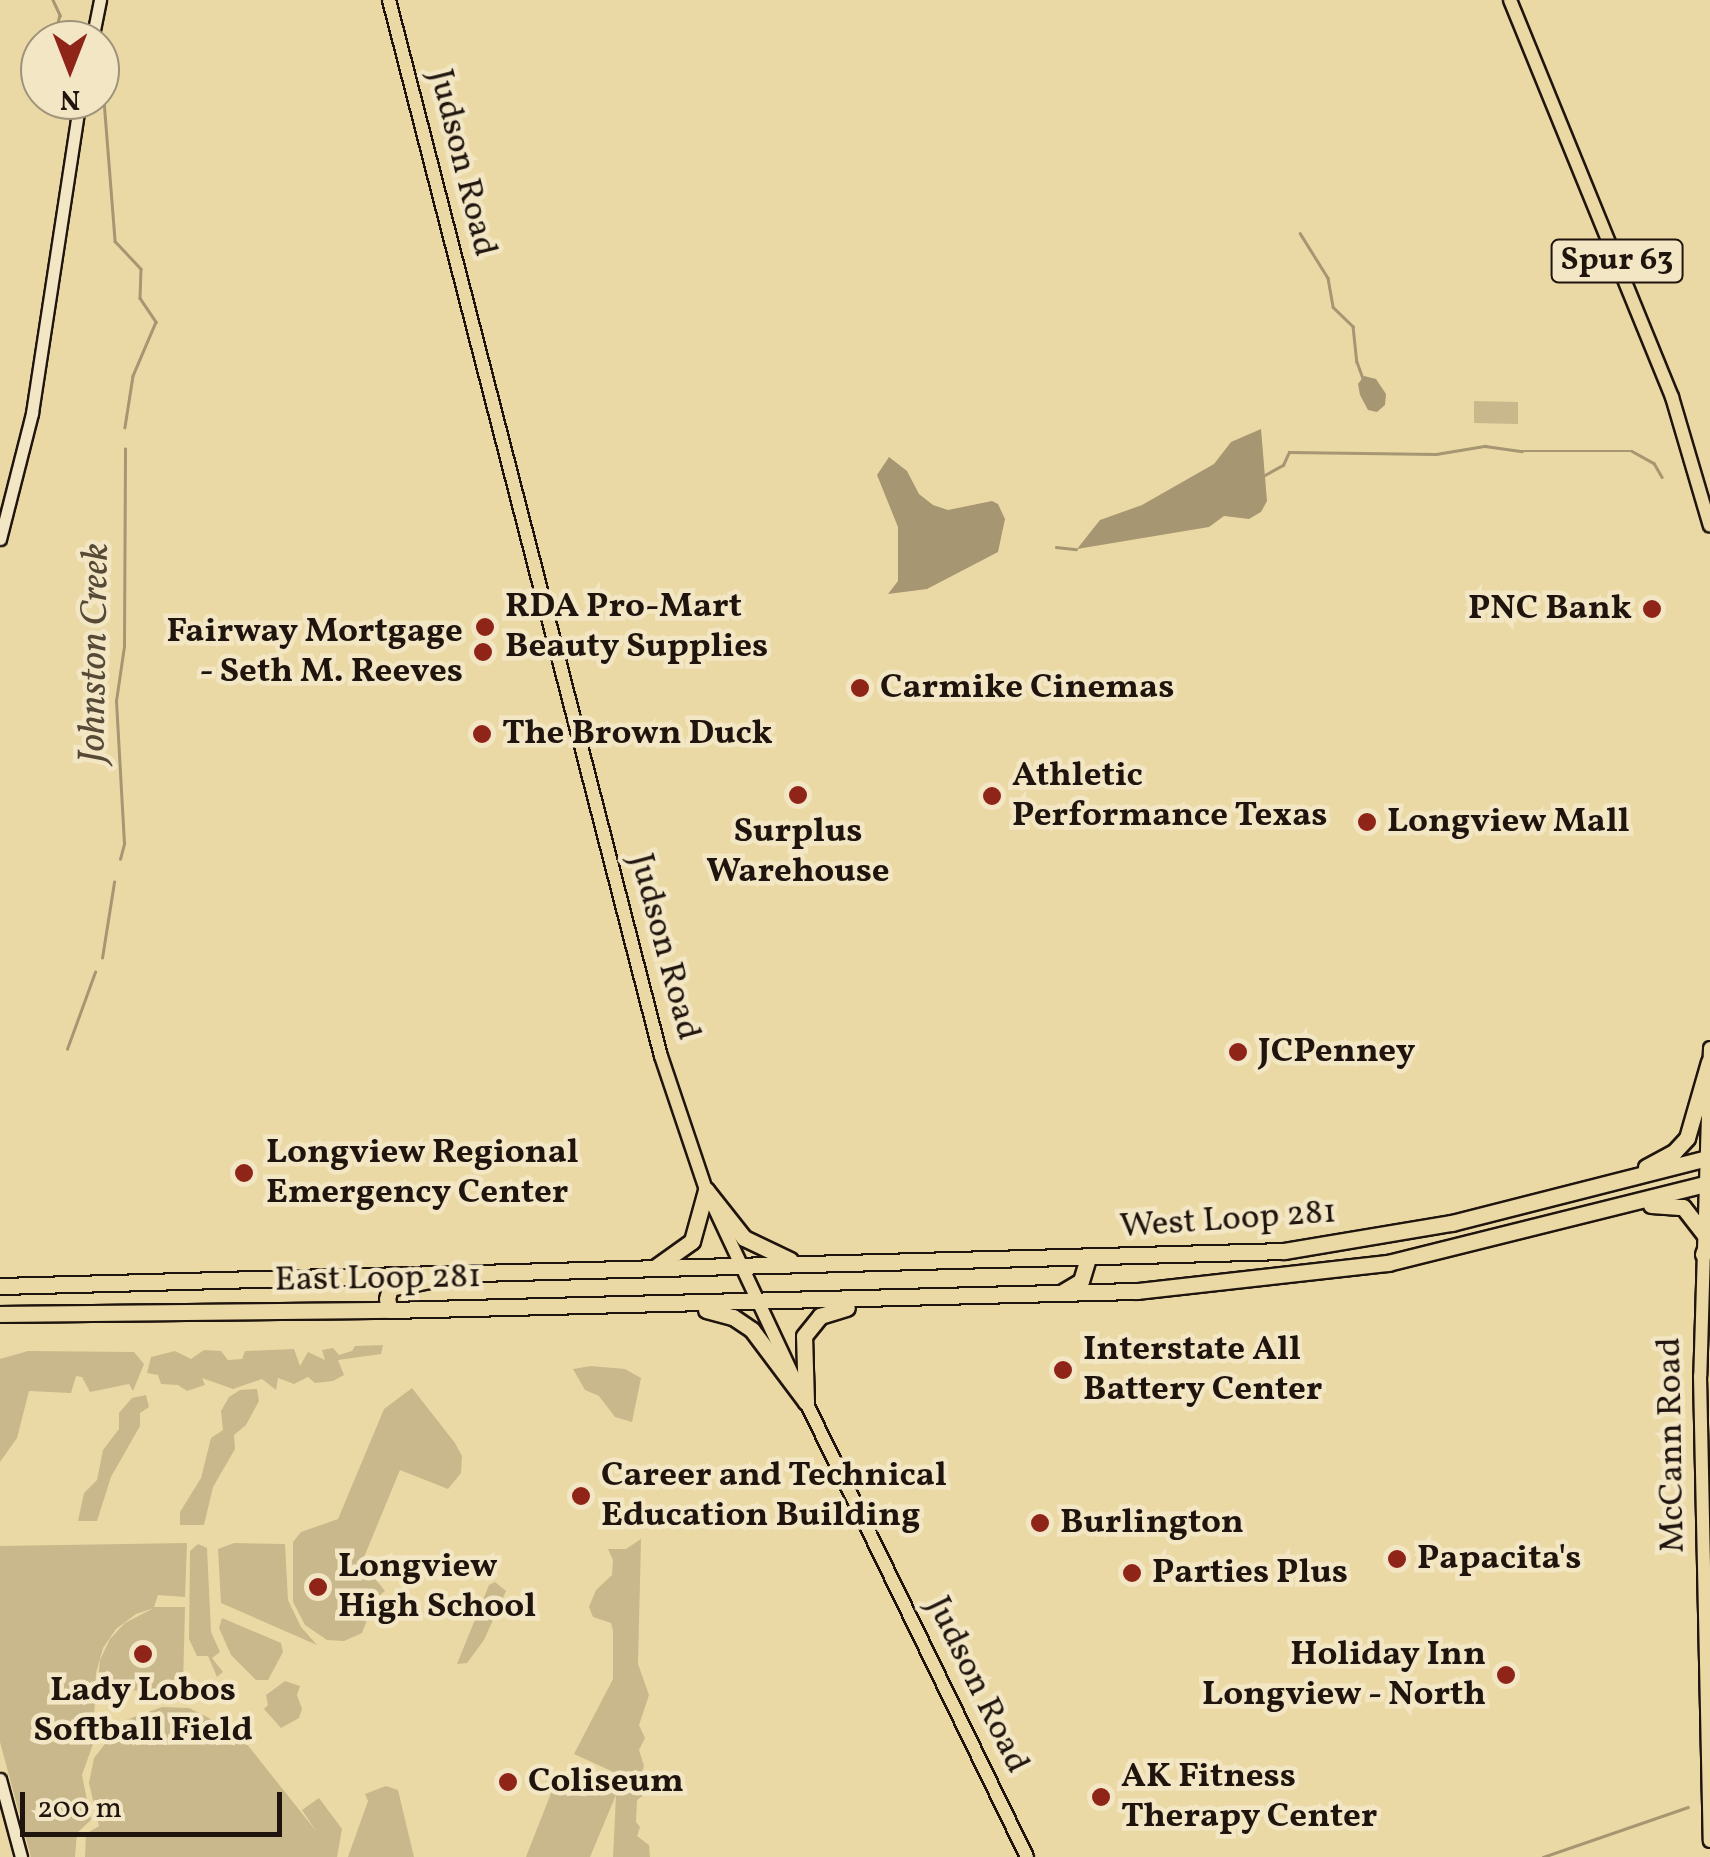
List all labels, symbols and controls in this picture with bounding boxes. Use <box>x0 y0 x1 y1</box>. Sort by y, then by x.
north arrow <box>20 20 120 120</box>
street label: Judson Road <box>418 65 506 261</box>
text: N <box>60 79 80 118</box>
road number: Spur 63 <box>1550 234 1684 288</box>
water label: Johnston Creek <box>71 543 121 763</box>
place label: RDA Pro-Mart Beauty Supplies <box>505 586 769 668</box>
place label: PNC Bank <box>1468 588 1632 630</box>
marker: PNC Bank <box>1641 598 1663 620</box>
place label: Fairway Mortgage - Seth M. Reeves <box>166 611 463 693</box>
marker: RDA Pro-Mart Beauty Supplies <box>474 616 496 638</box>
marker: Fairway Mortgage - Seth M. Reeves <box>472 641 494 663</box>
place label: Carmike Cinemas <box>880 667 1174 709</box>
marker: Carmike Cinemas <box>849 677 871 699</box>
place label: The Brown Duck <box>502 713 773 755</box>
marker: The Brown Duck <box>471 723 493 745</box>
place label: Athletic Performance Texas <box>1012 755 1328 837</box>
marker: Surplus Warehouse <box>787 784 809 806</box>
marker: Athletic Performance Texas <box>981 785 1003 807</box>
place label: Longview Mall <box>1387 801 1630 843</box>
place label: Surplus Warehouse <box>706 811 890 893</box>
marker: Longview Mall <box>1356 811 1378 833</box>
street label: Judson Road <box>619 849 709 1045</box>
place label: JCPenney <box>1258 1031 1415 1073</box>
marker: JCPenney <box>1227 1041 1249 1063</box>
place label: Longview Regional Emergency Center <box>266 1132 579 1214</box>
marker: Longview Regional Emergency Center <box>231 1160 257 1186</box>
street label: West Loop 281 <box>1118 1191 1338 1249</box>
street label: East Loop 281 <box>274 1256 482 1302</box>
place label: Interstate All Battery Center <box>1083 1329 1323 1411</box>
street label: McCann Road <box>1649 1337 1695 1553</box>
marker: Interstate All Battery Center <box>1052 1359 1074 1381</box>
place label: Career and Technical Education Building <box>601 1455 947 1537</box>
marker: Career and Technical Education Building <box>570 1485 592 1507</box>
place label: Burlington <box>1060 1502 1244 1544</box>
marker: Burlington <box>1029 1512 1051 1534</box>
place label: Papacita's <box>1417 1538 1581 1580</box>
place label: Longview High School <box>338 1546 536 1628</box>
marker: Papacita's <box>1386 1548 1408 1570</box>
place label: Parties Plus <box>1152 1552 1348 1594</box>
marker: Parties Plus <box>1121 1562 1143 1584</box>
marker: Longview High School <box>307 1576 329 1598</box>
street label: Judson Road <box>916 1590 1038 1780</box>
place label: Holiday Inn Longview - North <box>1200 1634 1486 1716</box>
marker: Lady Lobos Softball Field <box>132 1643 154 1665</box>
marker: Holiday Inn Longview - North <box>1495 1664 1517 1686</box>
place label: Lady Lobos Softball Field <box>33 1670 253 1752</box>
place label: AK Fitness Therapy Center <box>1121 1756 1378 1838</box>
place label: Coliseum <box>528 1761 684 1803</box>
marker: Coliseum <box>497 1771 519 1793</box>
scale bar <box>25 1772 288 1834</box>
marker: AK Fitness Therapy Center <box>1090 1786 1112 1808</box>
text: 200 m <box>37 1788 122 1830</box>

